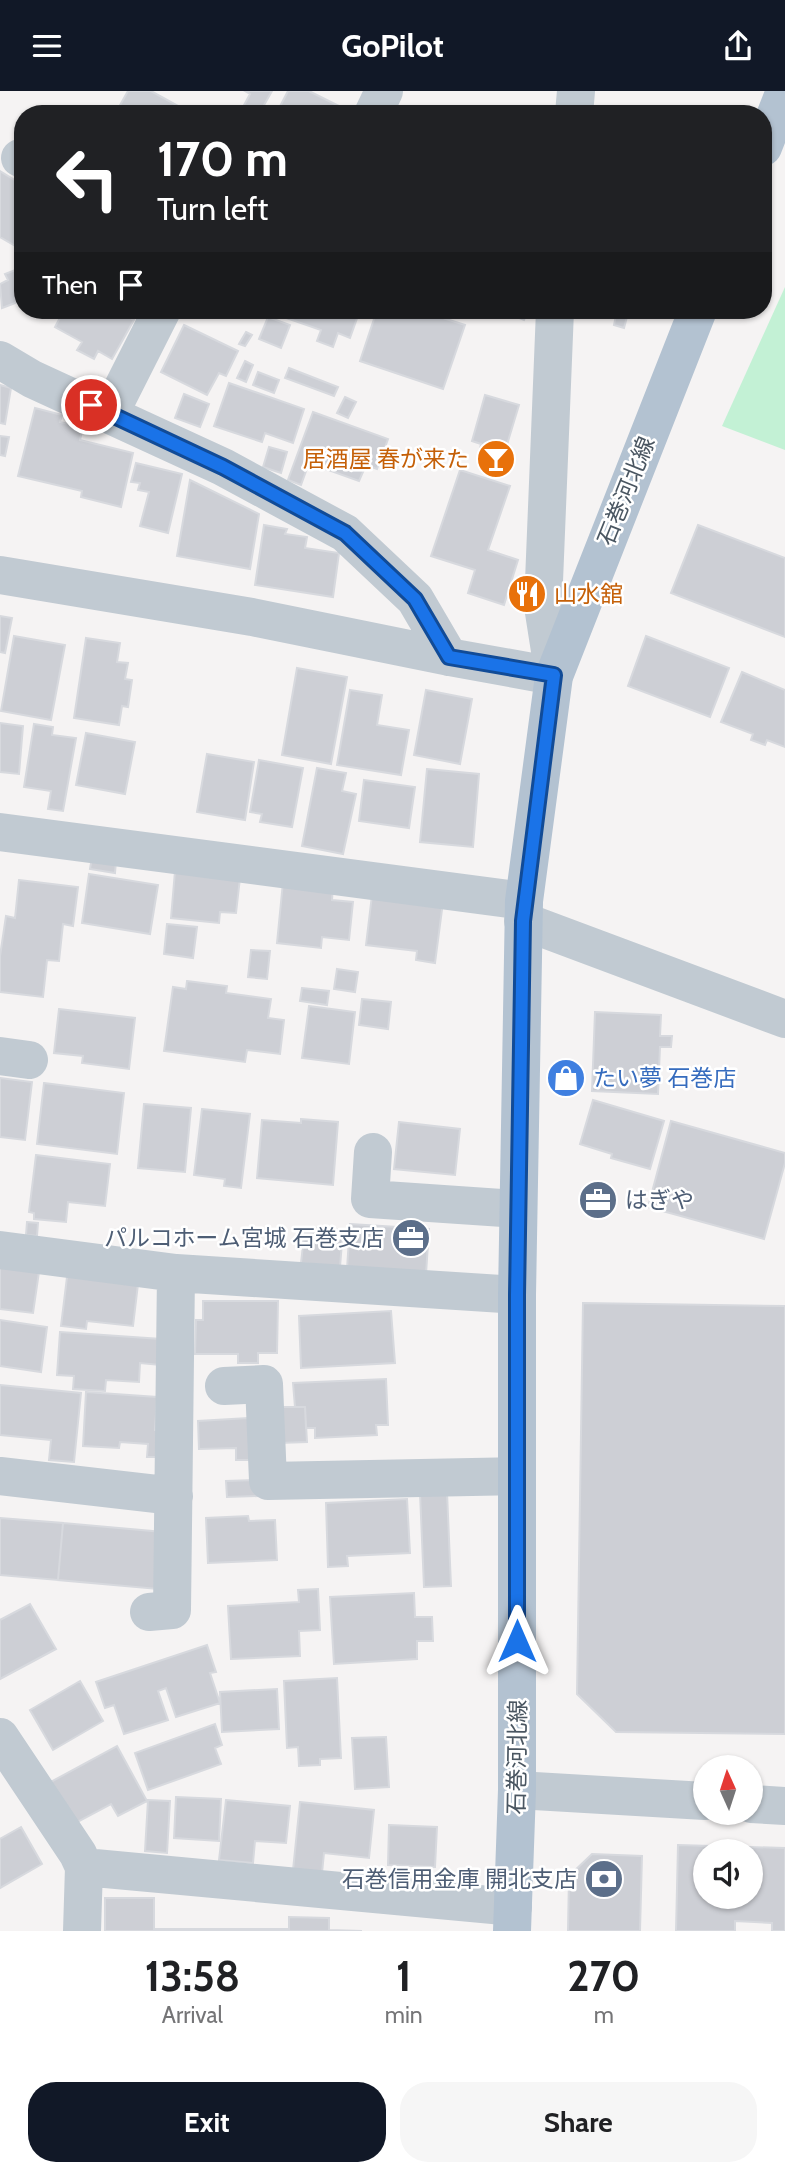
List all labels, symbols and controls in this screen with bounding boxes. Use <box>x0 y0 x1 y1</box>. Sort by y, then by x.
text: GoPilot <box>341 26 444 65</box>
icon: menu <box>28 27 66 65</box>
icon: share <box>719 27 757 65</box>
text: 170 m <box>157 129 288 188</box>
icon: left <box>42 133 133 224</box>
text: Turn left <box>157 189 268 228</box>
icon: arrive <box>112 266 150 304</box>
text: Then <box>42 269 98 301</box>
pin <box>61 375 121 435</box>
icon: arrive <box>72 386 110 424</box>
street label: 石巻河北線 <box>591 432 661 550</box>
bar icon: 居酒屋 春が来た <box>475 438 517 480</box>
place label: 居酒屋 春が来た <box>303 445 469 473</box>
restaurant icon: 山水舘 <box>506 573 548 615</box>
place label: 山水舘 <box>554 580 623 608</box>
shop icon: たい夢 石巻店 <box>545 1057 587 1099</box>
place label: たい夢 石巻店 <box>593 1064 736 1092</box>
office icon: はぎや <box>577 1179 619 1221</box>
place label: はぎや <box>625 1186 694 1214</box>
office icon: パルコホーム宮城 石巻支店 <box>390 1217 432 1259</box>
place label: パルコホーム宮城 石巻支店 <box>104 1224 384 1252</box>
position arrow <box>480 1604 554 1678</box>
street label: 石巻河北線 <box>502 1699 532 1815</box>
north arrow <box>693 1755 763 1825</box>
map controls <box>693 1755 763 1909</box>
button: sound <box>693 1839 763 1909</box>
bank icon: 石巻信用金庫 開北支店 <box>583 1858 625 1900</box>
place label: 石巻信用金庫 開北支店 <box>342 1865 577 1893</box>
text: 13:58 <box>145 1950 240 2002</box>
text: 1 <box>396 1950 411 2002</box>
text: 270 <box>567 1950 640 2002</box>
text: Arrival <box>162 2001 223 2029</box>
text: min <box>385 2001 423 2029</box>
text: m <box>594 2001 614 2029</box>
button: Exit <box>28 2082 386 2162</box>
button: Share <box>400 2082 757 2162</box>

